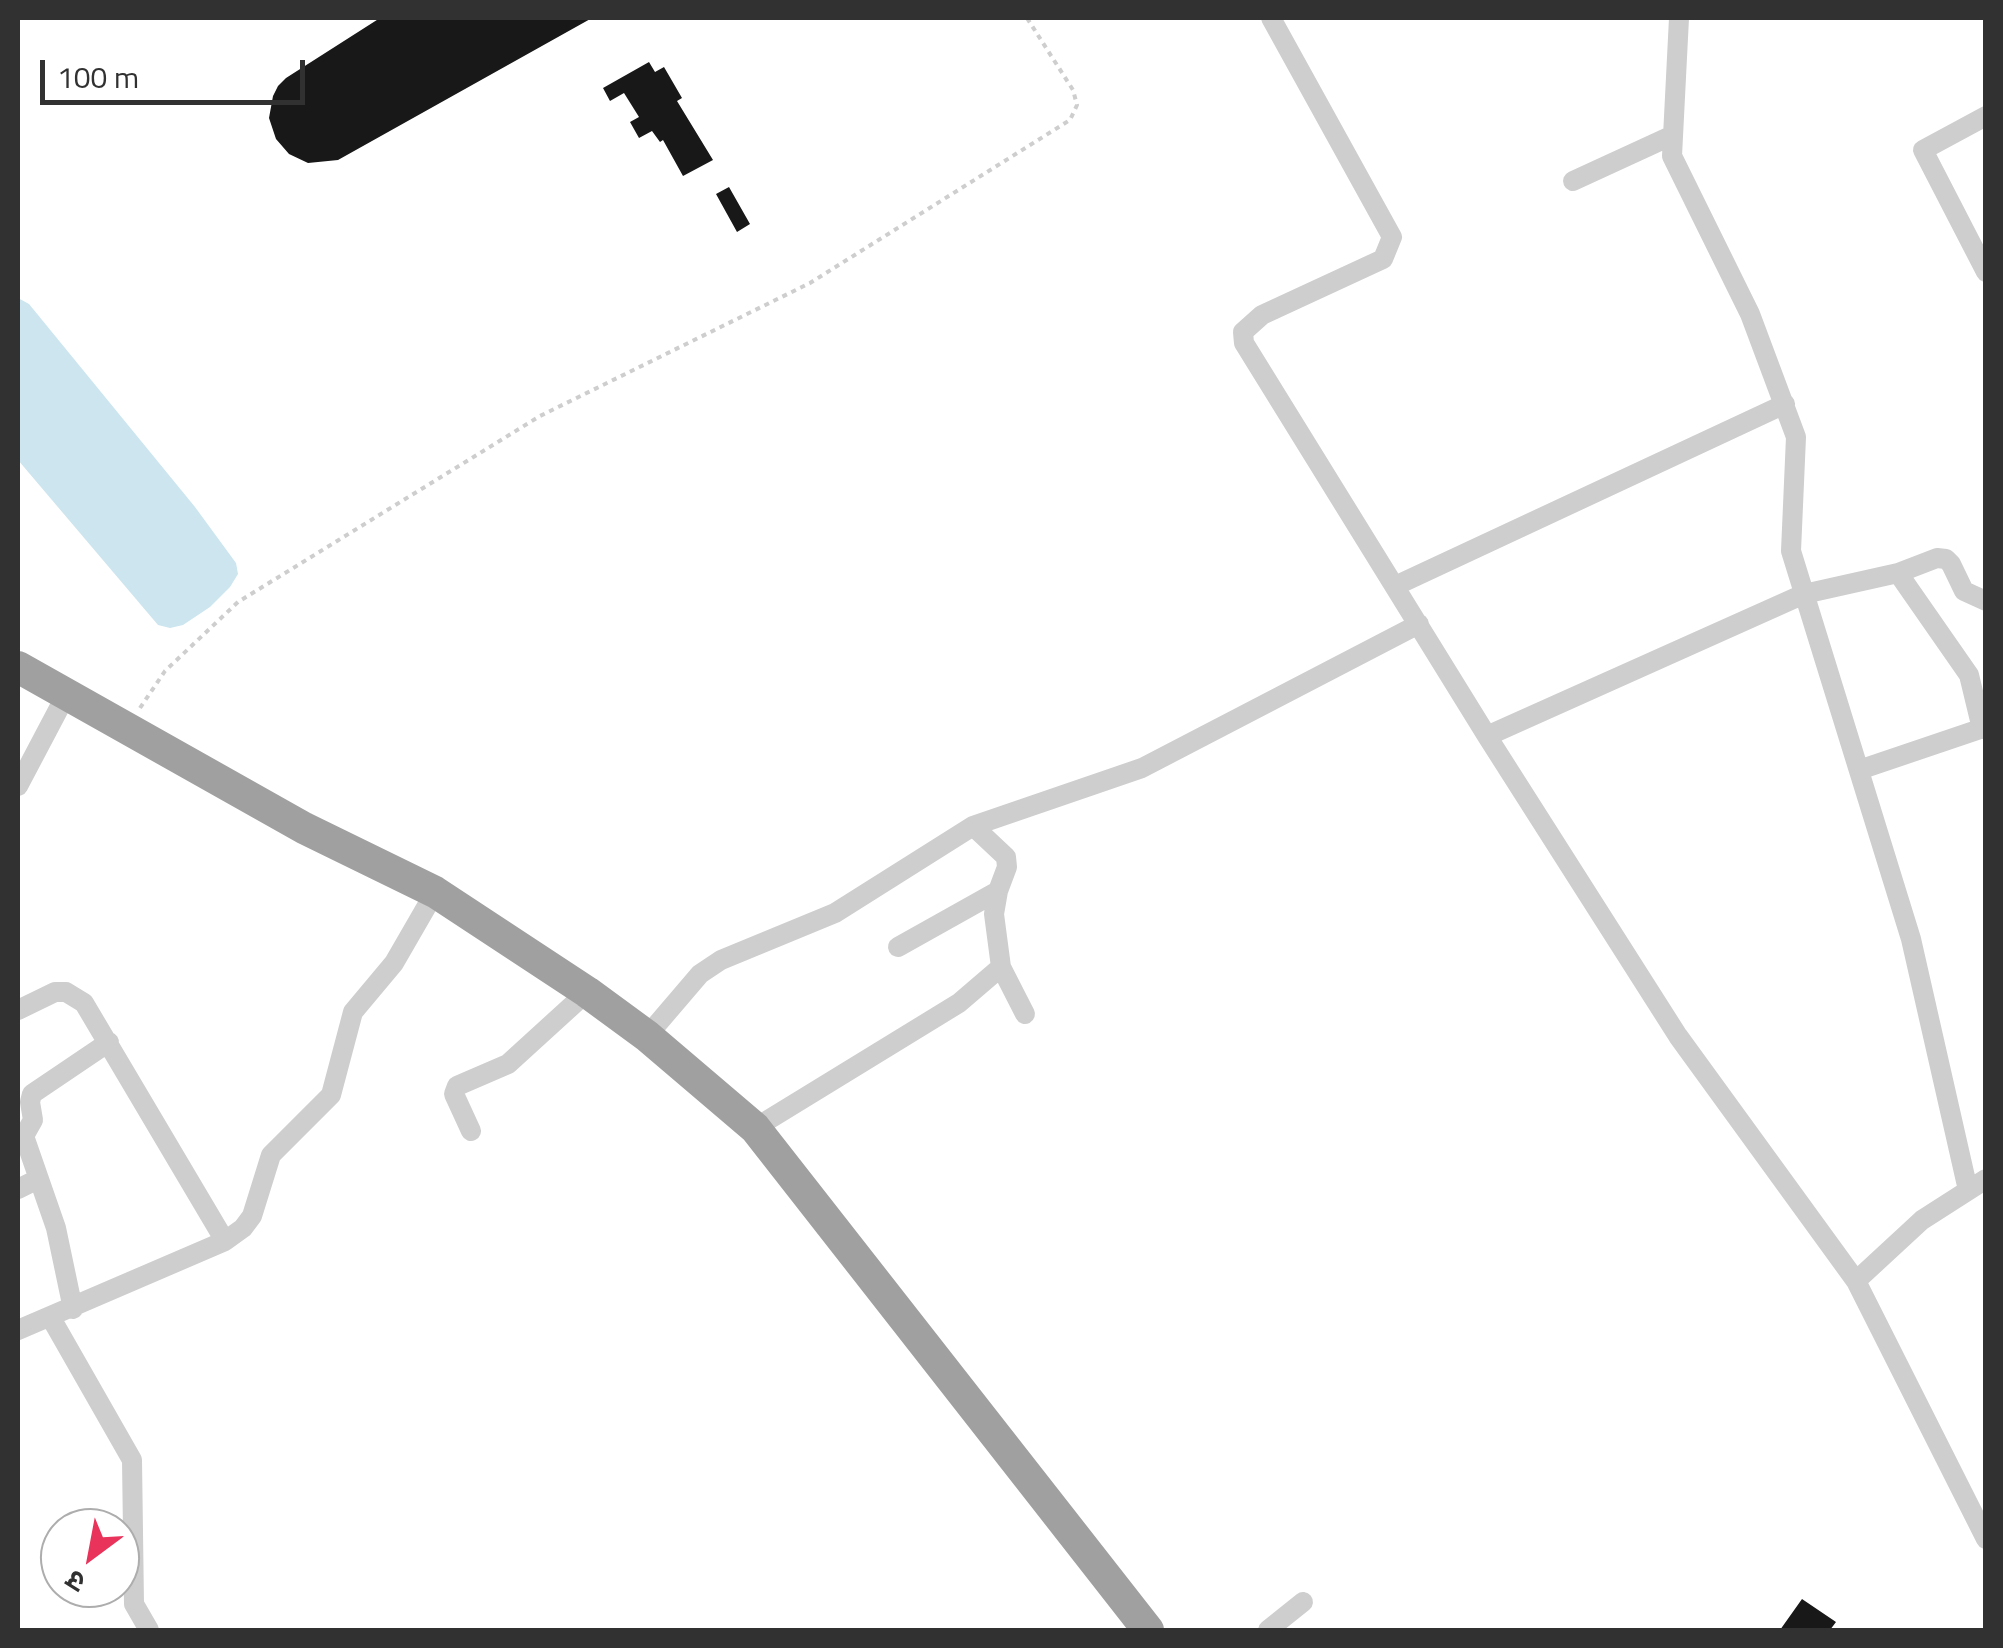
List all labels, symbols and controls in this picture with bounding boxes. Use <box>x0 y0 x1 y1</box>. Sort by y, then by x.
scale bar <box>45 40 310 102</box>
text: 100 m <box>57 54 139 100</box>
north arrow <box>40 1508 140 1608</box>
text: उ <box>57 1560 93 1605</box>

